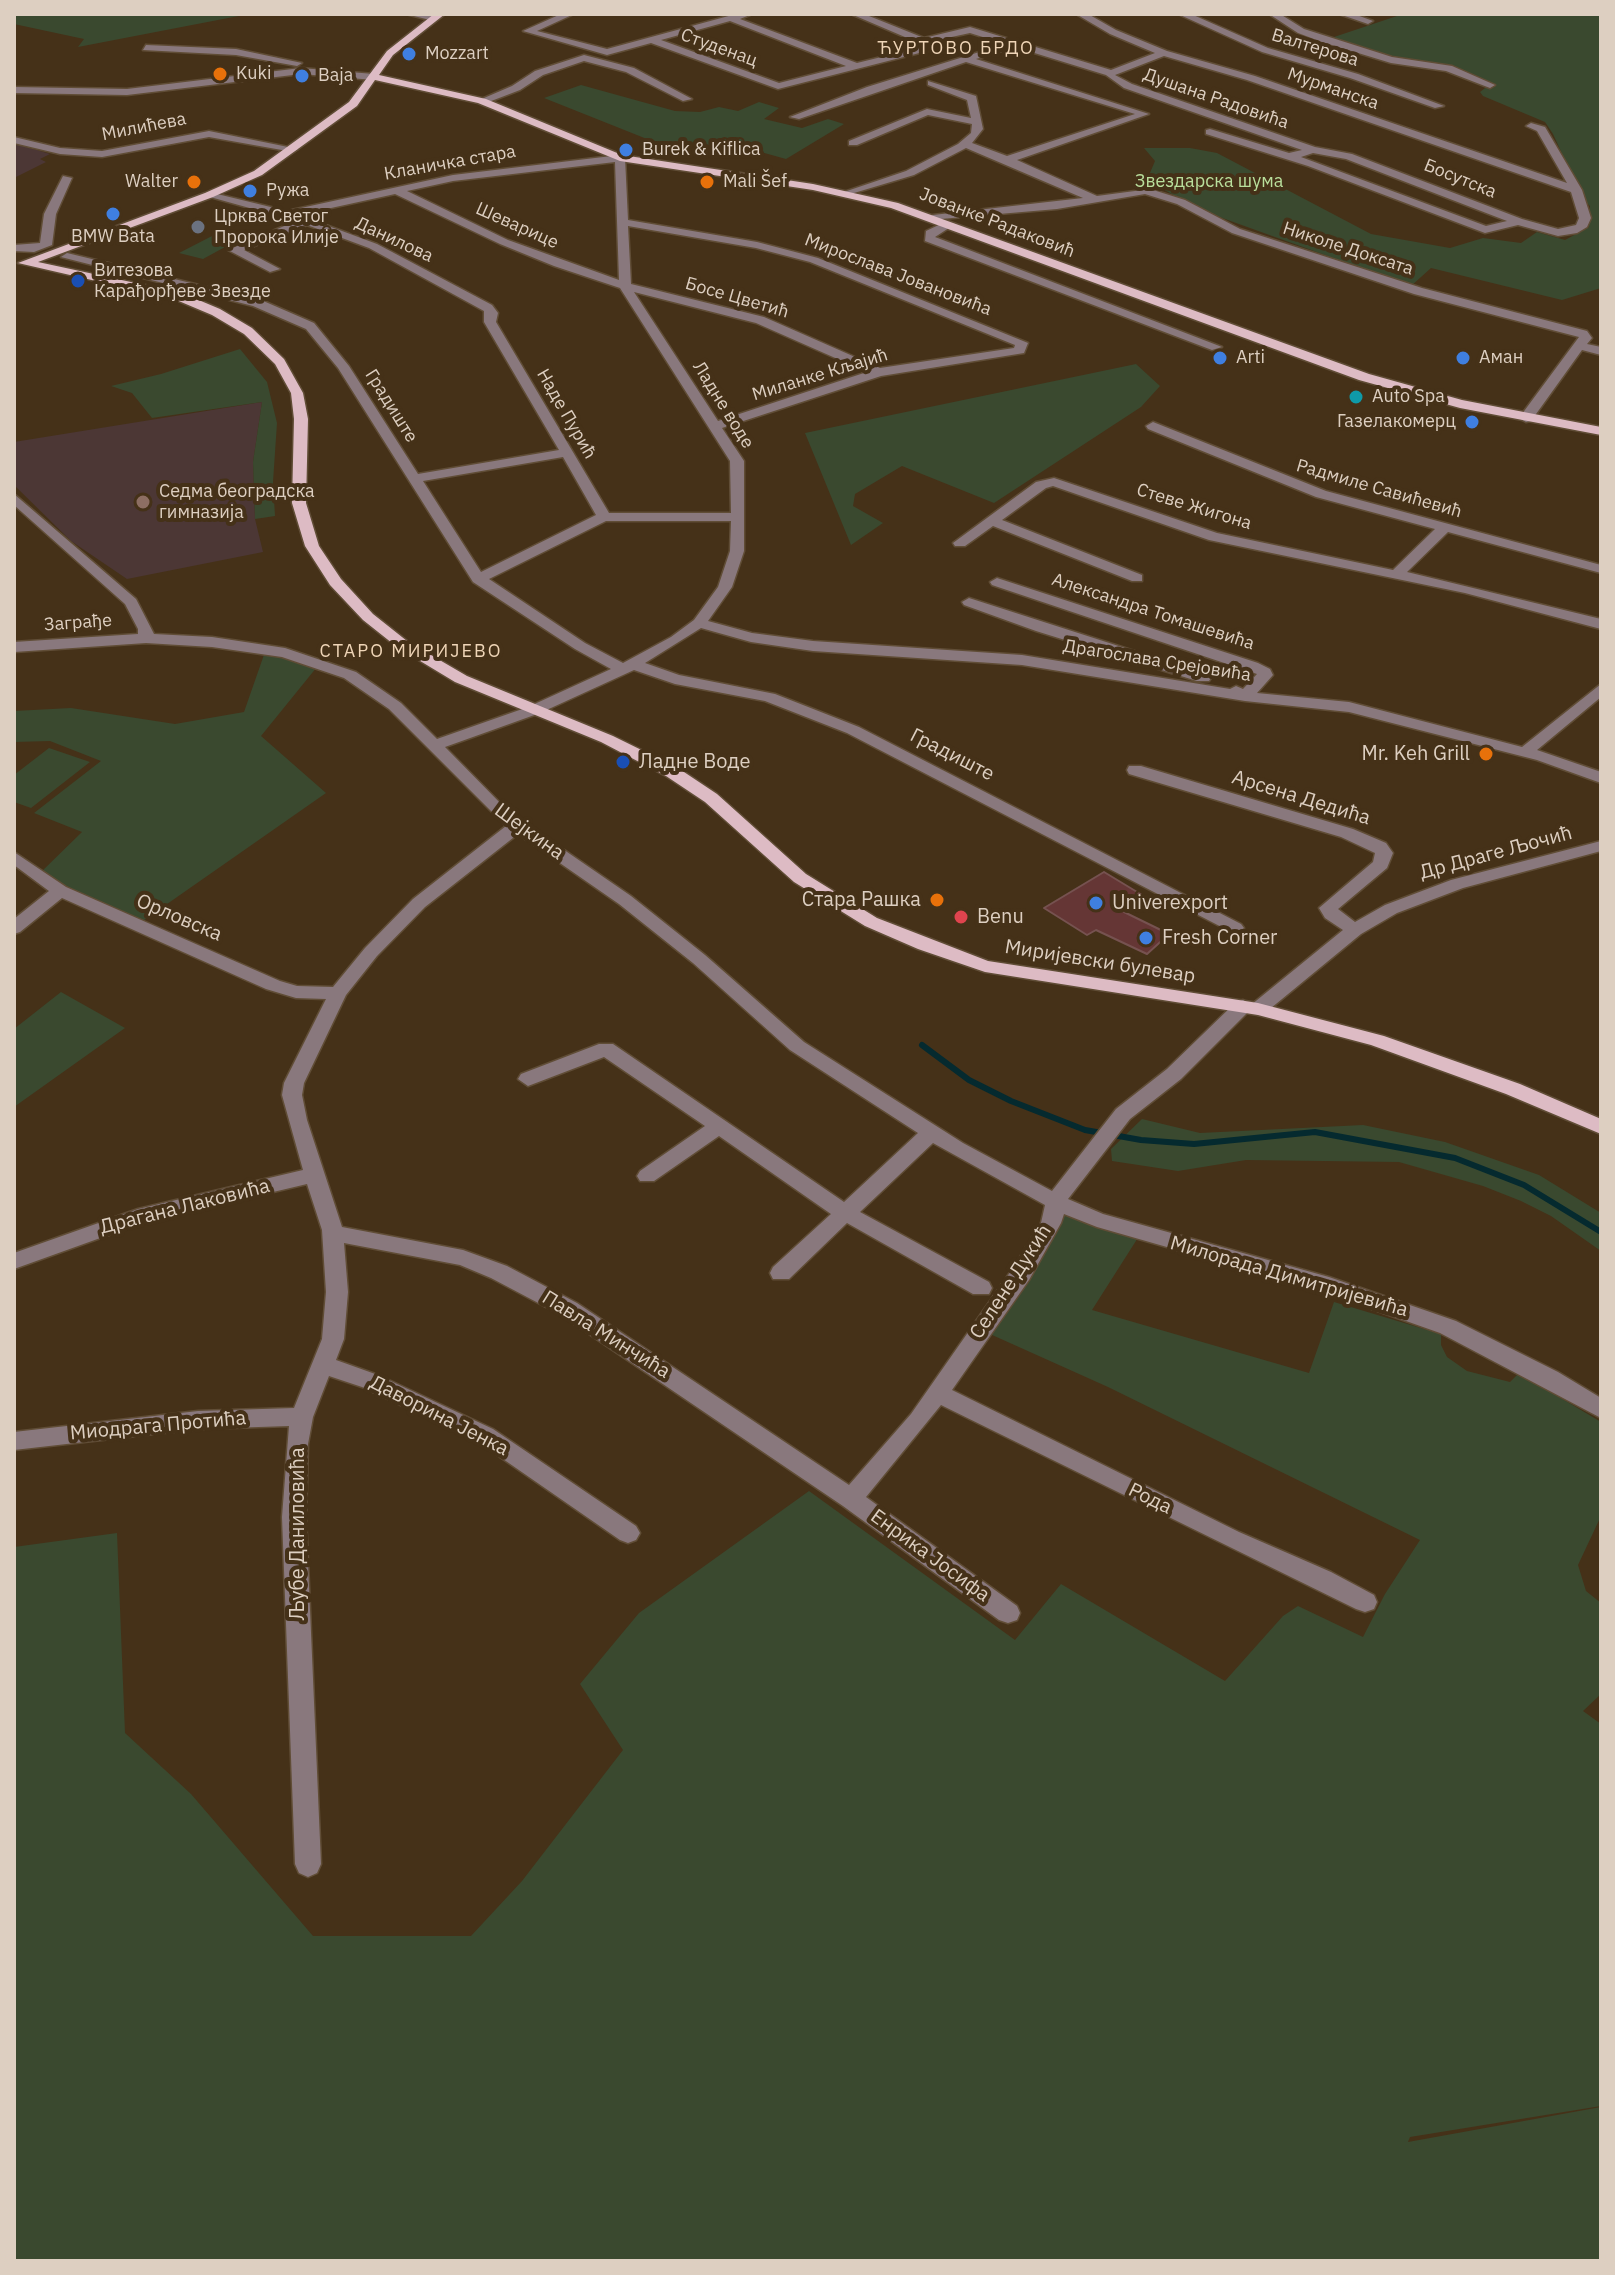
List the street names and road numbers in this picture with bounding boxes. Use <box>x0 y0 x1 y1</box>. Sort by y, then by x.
street label: Студенац <box>678 24 760 72</box>
street label: Валтерова <box>1269 25 1361 71</box>
street label: Мурманска <box>1285 63 1381 115</box>
street label: Душана Радовића <box>1140 64 1292 134</box>
street label: Милићева <box>100 108 188 146</box>
street label: Кланичка стара <box>383 141 517 185</box>
street label: Босутска <box>1421 155 1499 203</box>
street label: Јованке Радаковић <box>916 183 1078 263</box>
street label: Шеварице <box>472 198 562 254</box>
street label: Данилова <box>352 213 436 267</box>
street label: Николе Доксата <box>1280 218 1416 280</box>
street label: Мирослава Јовановића <box>802 229 994 321</box>
street label: Босе Цветић <box>683 273 791 323</box>
street label: Миланке Кљајић <box>750 344 890 406</box>
street label: Ладне воде <box>688 358 758 452</box>
street label: Градиште <box>360 365 422 447</box>
street label: Наде Пурић <box>532 365 600 463</box>
street label: Радмиле Савићевић <box>1294 455 1464 523</box>
street label: Стеве Жигона <box>1134 479 1254 535</box>
street label: Александра Томашевића <box>1049 569 1257 655</box>
street label: Заграђе <box>43 610 113 636</box>
street label: Драгослава Срејовића <box>1062 635 1252 687</box>
street label: Градиште <box>906 724 998 786</box>
street label: Арсена Дедића <box>1229 766 1373 830</box>
street label: Шејкина <box>489 799 569 865</box>
street label: Др Драге Љочић <box>1417 821 1575 885</box>
street label: Орловска <box>132 889 226 947</box>
street label: Миријевски булевар <box>1003 935 1197 989</box>
street label: Драгана Лаковића <box>98 1174 272 1240</box>
street label: Селене Дукић <box>965 1220 1057 1344</box>
street label: Милорада Димитријевића <box>1167 1232 1411 1322</box>
street label: Павла Минчића <box>537 1286 675 1384</box>
street label: Даворина Јенка <box>366 1371 512 1461</box>
street label: Миодрага Протића <box>69 1406 247 1446</box>
street label: Љубе Даниловића <box>286 1447 310 1621</box>
street label: Рода <box>1124 1478 1176 1520</box>
street label: Енрика Јосифа <box>866 1505 994 1607</box>

